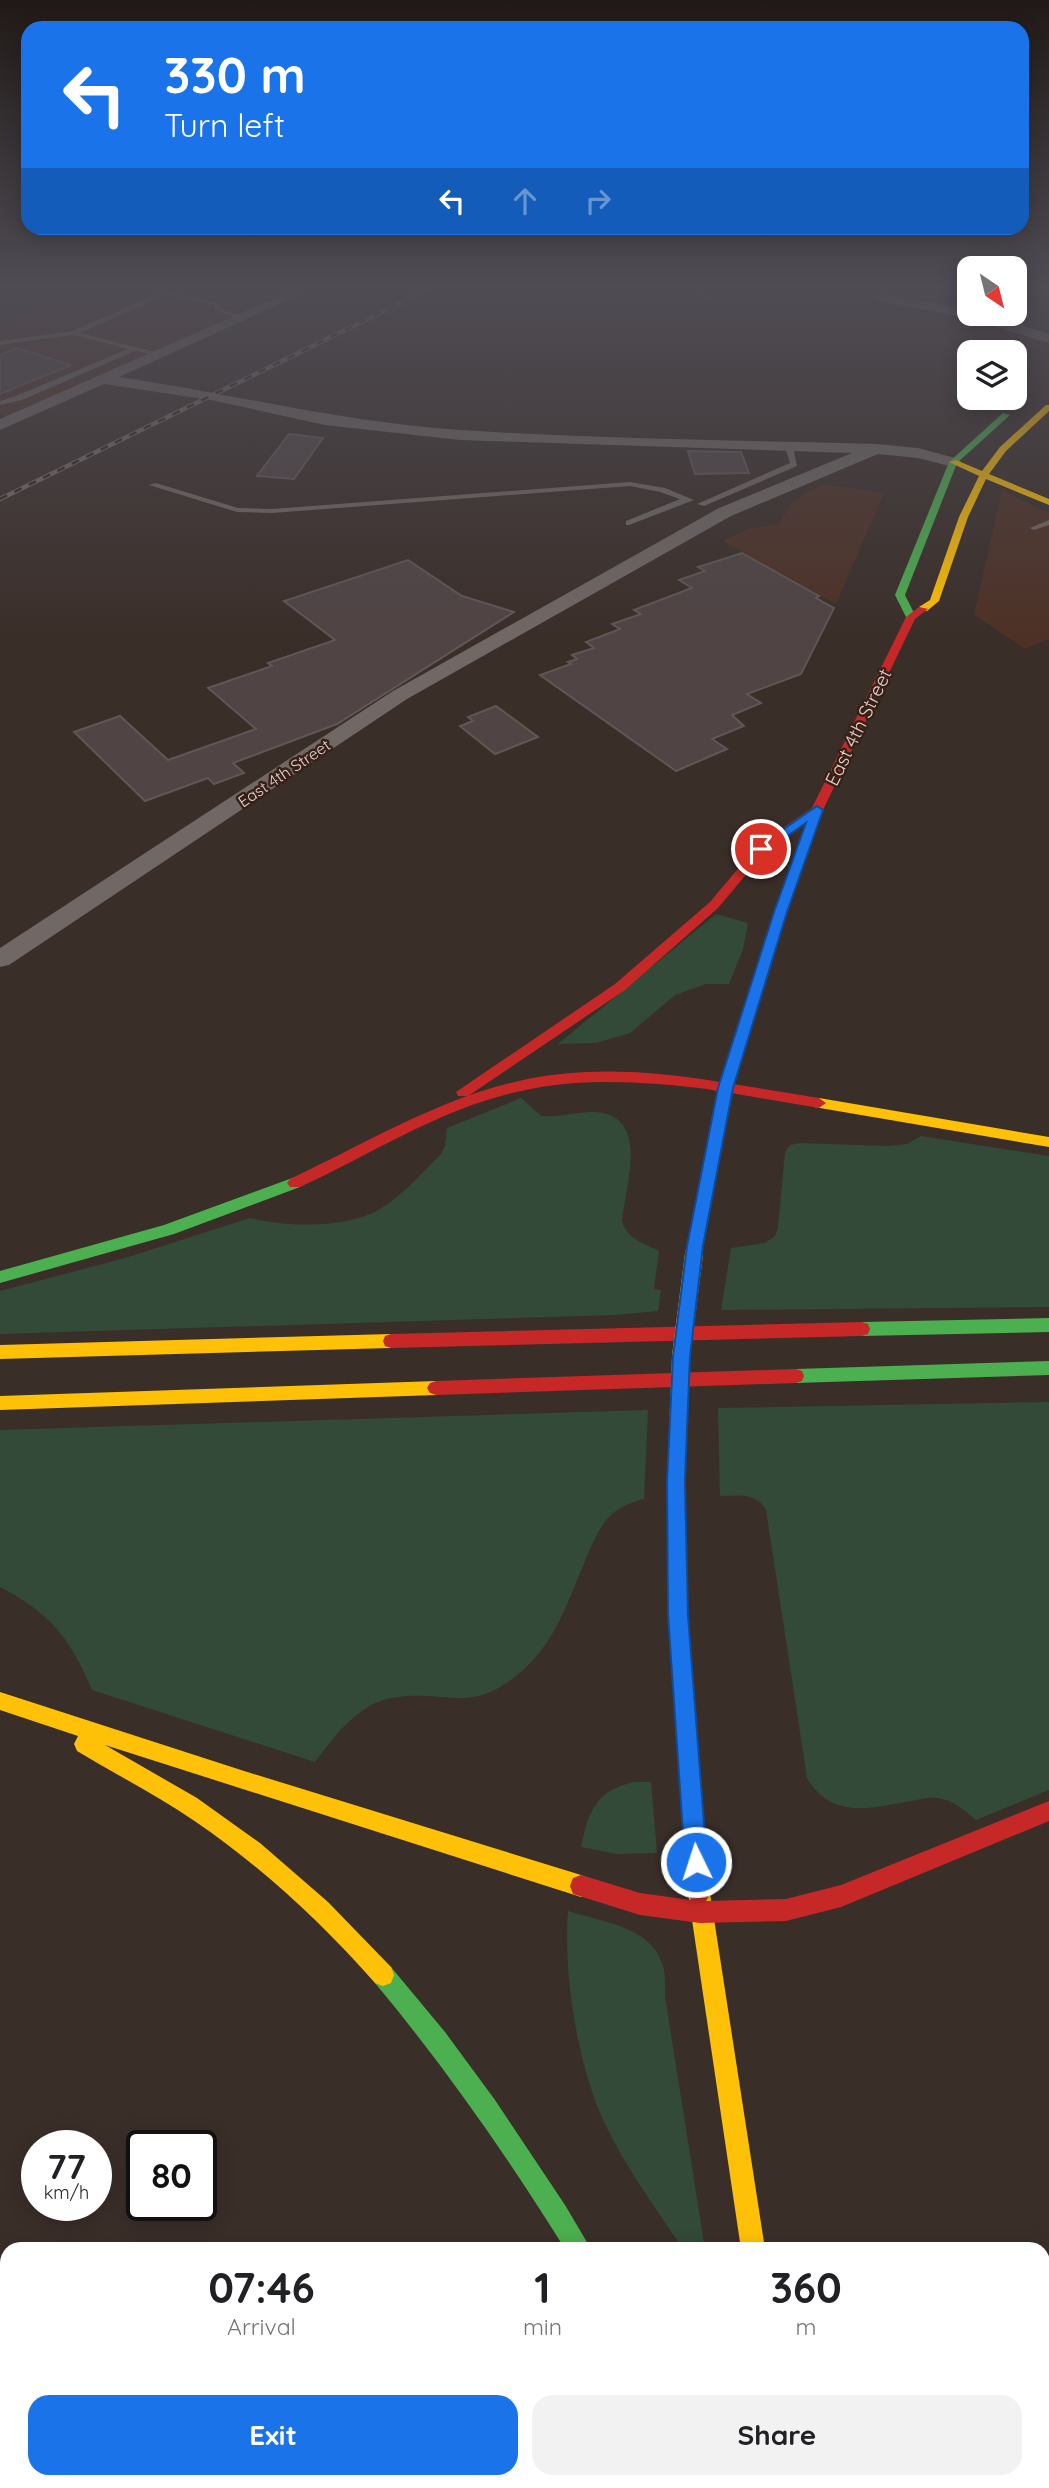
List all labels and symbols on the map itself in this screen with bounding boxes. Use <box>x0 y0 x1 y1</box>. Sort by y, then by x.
north arrow <box>957 256 1027 326</box>
street label: East 4th Street <box>819 665 897 789</box>
street label: East 4th Street <box>234 735 334 811</box>
pin <box>731 819 791 879</box>
position arrow <box>659 1825 733 1899</box>
speed limit sign: 80 <box>126 2130 217 2221</box>

